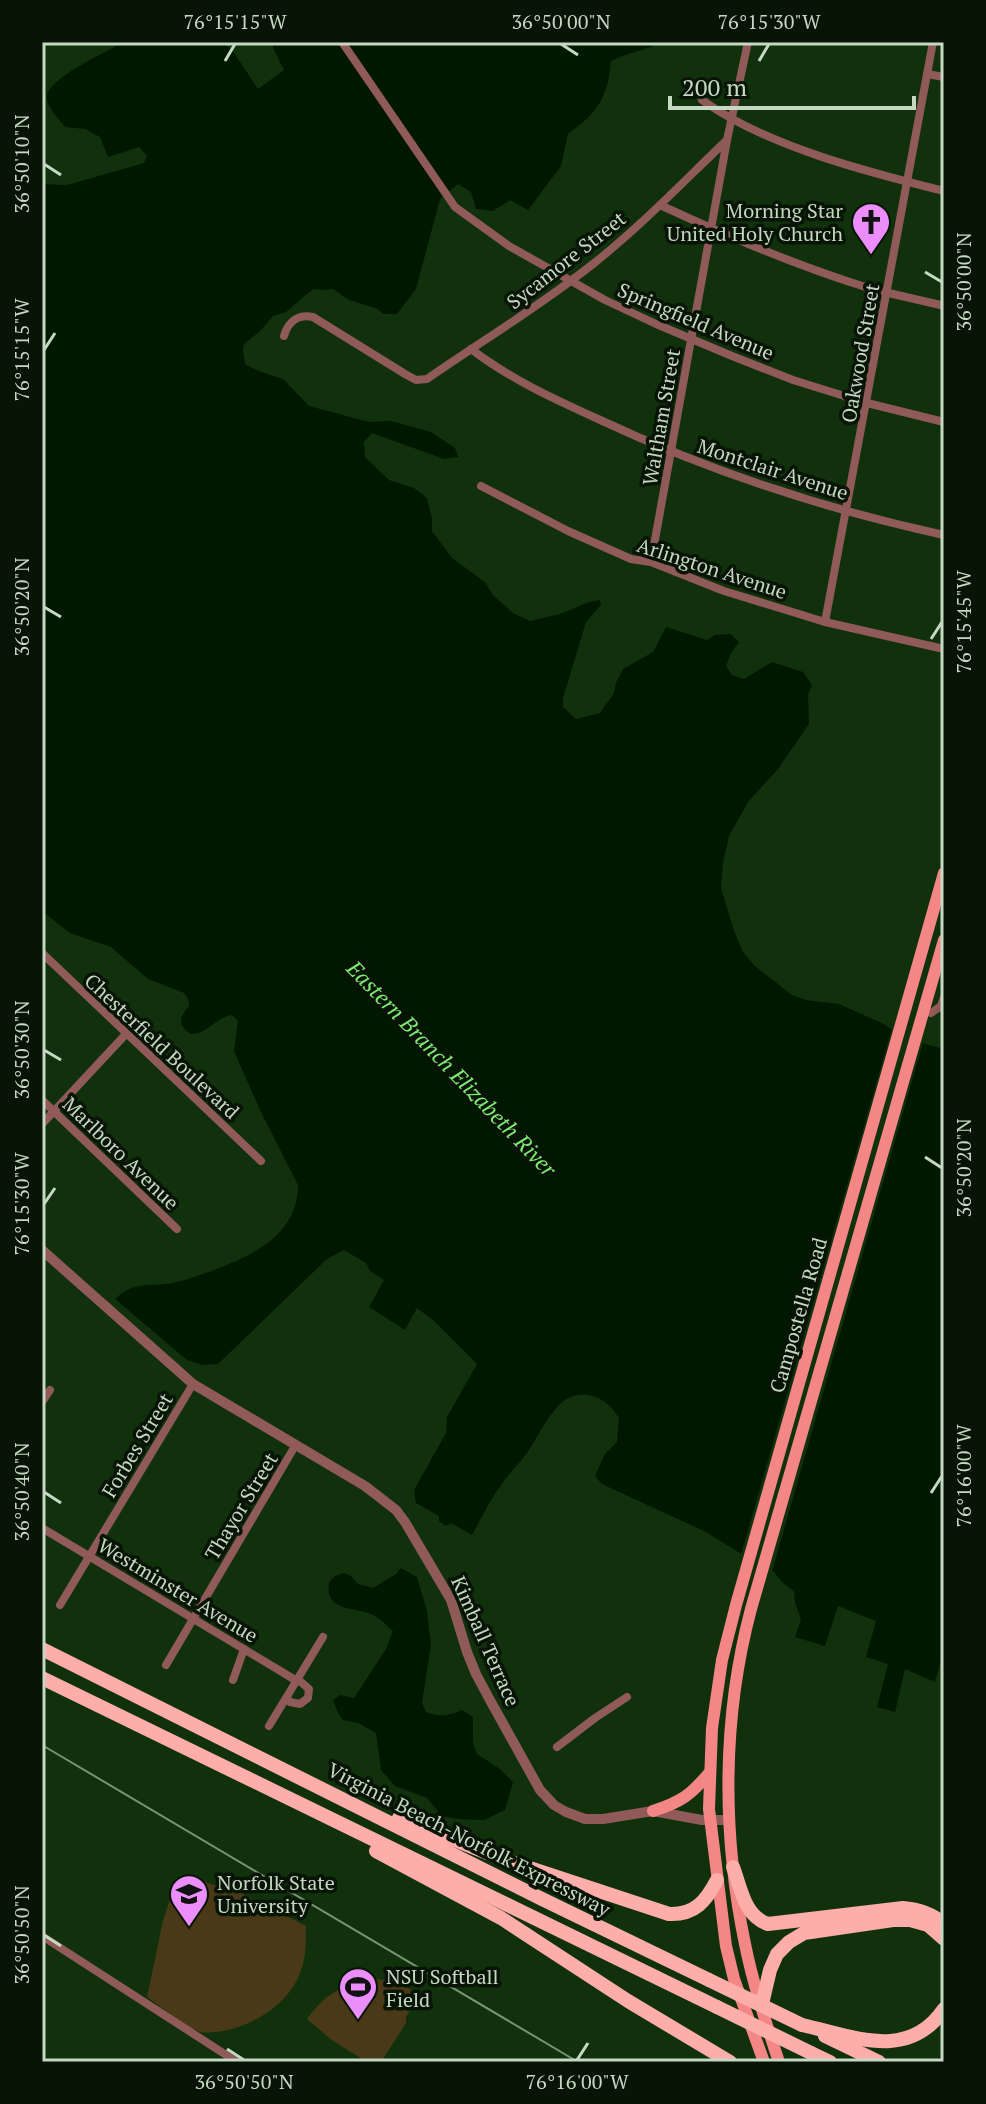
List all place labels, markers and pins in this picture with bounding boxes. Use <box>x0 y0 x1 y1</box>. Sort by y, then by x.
place label: Morning Star United Holy Church <box>667 197 843 247</box>
church icon: Morning Star United Holy Church <box>850 201 892 256</box>
place label: Norfolk State University <box>217 1869 335 1919</box>
school or university icon: Norfolk State University <box>168 1873 210 1928</box>
place label: NSU Softball Field <box>386 1963 499 2013</box>
sports icon: NSU Softball Field <box>337 1966 379 2021</box>

